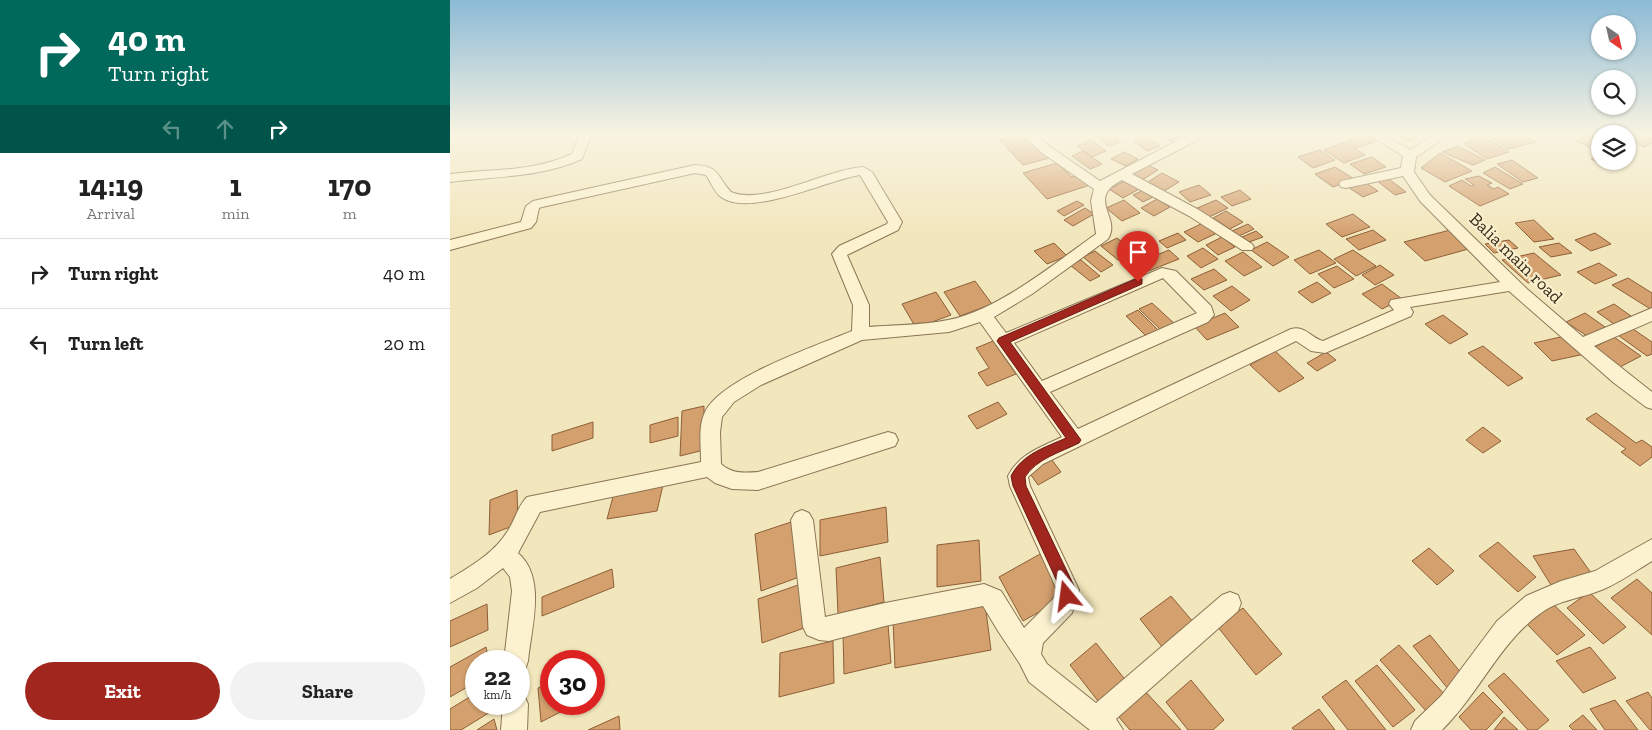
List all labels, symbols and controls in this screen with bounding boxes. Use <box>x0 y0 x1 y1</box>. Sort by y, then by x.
north arrow <box>1591 15 1636 60</box>
map controls <box>1591 15 1636 170</box>
text: 40 m <box>108 18 185 60</box>
icon: right <box>25 20 90 85</box>
text: Turn right <box>108 60 209 87</box>
button: search <box>1591 70 1636 115</box>
icon: left <box>158 115 186 143</box>
icon: ahead <box>211 115 239 143</box>
icon: right <box>264 115 292 143</box>
button: layers <box>1591 125 1636 170</box>
text: 14:19 <box>79 168 143 204</box>
text: 1 <box>230 168 242 204</box>
text: 170 <box>328 168 371 204</box>
text: Arrival <box>87 204 135 223</box>
text: min <box>222 204 249 223</box>
text: m <box>343 204 357 223</box>
street label: Balia main road <box>1465 208 1567 308</box>
pin <box>1117 231 1159 282</box>
icon: arrive <box>1124 238 1152 266</box>
icon: right <box>25 260 53 288</box>
text: Turn right <box>68 262 158 285</box>
text: 40 m <box>383 262 425 285</box>
icon: left <box>25 330 53 358</box>
text: Turn left <box>68 332 143 355</box>
text: 20 m <box>384 332 425 355</box>
position arrow <box>1040 569 1092 621</box>
speed limit sign: 30 <box>540 650 605 715</box>
text: 22 <box>484 661 511 691</box>
button: Exit <box>25 662 220 720</box>
button: Share <box>230 662 425 720</box>
text: km/h <box>484 688 511 702</box>

